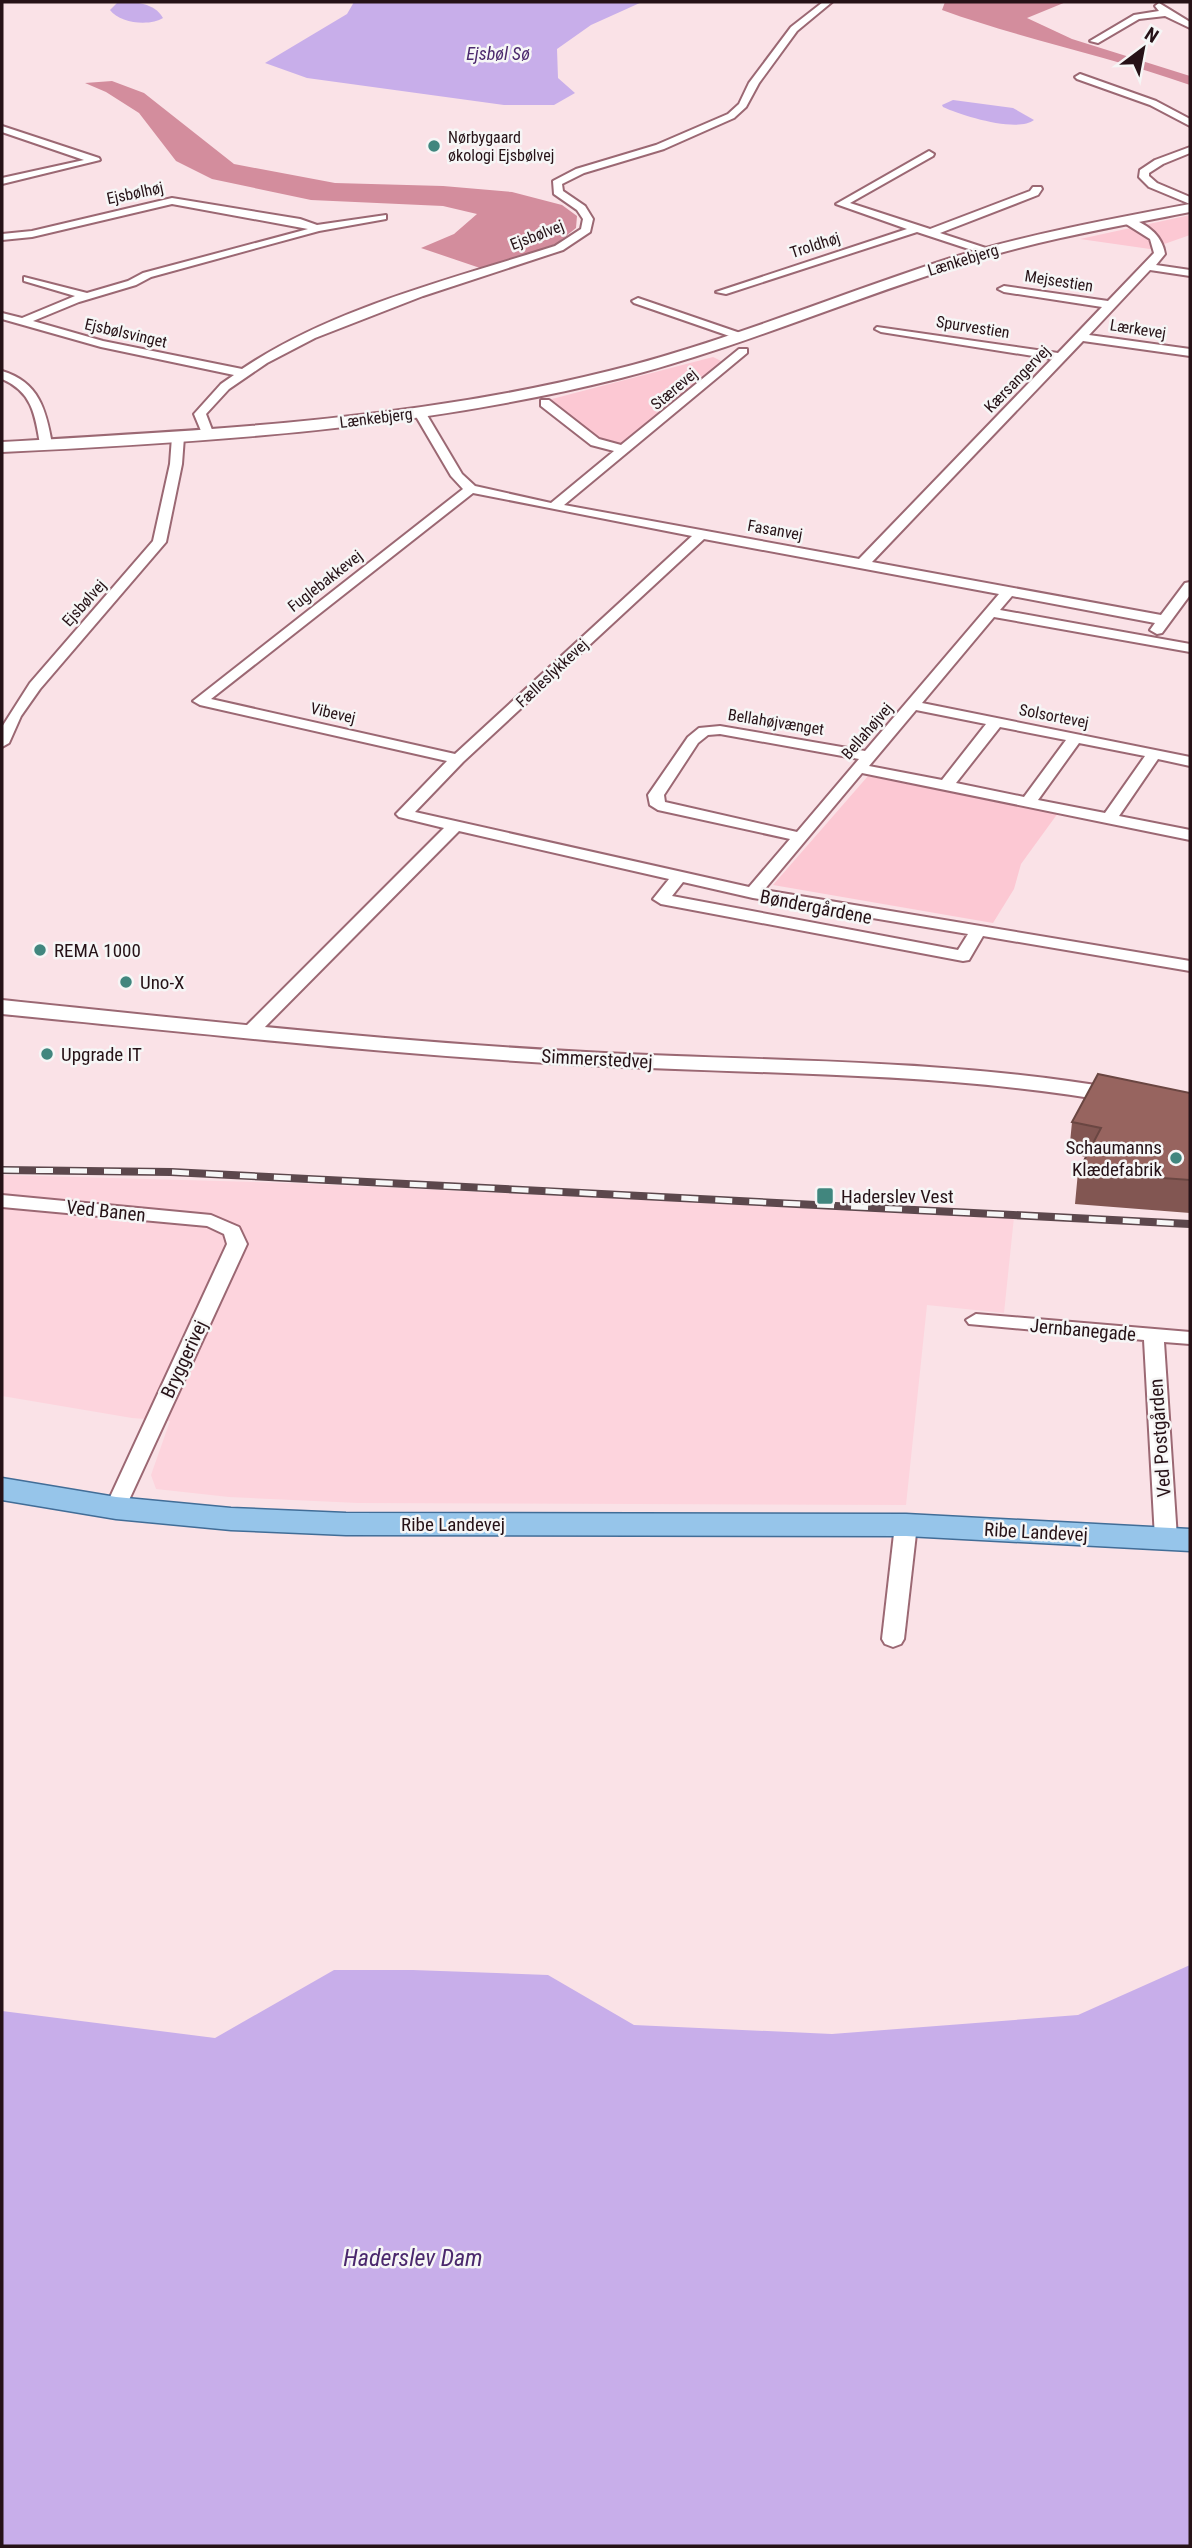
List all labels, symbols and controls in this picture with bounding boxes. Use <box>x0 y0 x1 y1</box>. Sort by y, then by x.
north arrow <box>1108 14 1178 84</box>
text: N <box>1141 22 1163 48</box>
water label: Ejsbøl Sø <box>466 43 530 64</box>
place label: Nørbygaard økologi Ejsbølvej <box>448 128 554 165</box>
marker: Nørbygaard økologi Ejsbølvej <box>426 138 442 154</box>
street label: Ejsbølhøj <box>105 178 165 208</box>
street label: Ejsbølvej <box>507 216 567 254</box>
street label: Troldhøj <box>788 228 842 262</box>
street label: Lænkebjerg <box>925 240 1001 280</box>
street label: Mejsestien <box>1023 266 1095 296</box>
street label: Spurvestien <box>935 312 1011 342</box>
street label: Ejsbølsvinget <box>83 314 169 352</box>
street label: Lærkevej <box>1109 315 1167 343</box>
street label: Kærsangervej <box>980 341 1054 417</box>
street label: Stærevej <box>647 364 701 414</box>
street label: Lænkebjerg <box>339 404 413 432</box>
street label: Fasanvej <box>746 516 804 544</box>
street label: Fuglebakkevej <box>284 546 366 616</box>
street label: Ejsbølvej <box>58 576 110 630</box>
street label: Fælleslykkevej <box>512 635 592 711</box>
street label: Vibevej <box>309 699 357 727</box>
street label: Bellahøjvej <box>837 699 897 763</box>
street label: Solsortevej <box>1018 700 1090 732</box>
street label: Bellahøjvænget <box>727 705 826 739</box>
street label: Bøndergårdene <box>758 885 874 929</box>
place label: REMA 1000 <box>54 939 141 962</box>
marker: REMA 1000 <box>32 942 48 958</box>
place label: Uno-X <box>140 971 185 994</box>
marker: Uno-X <box>118 974 134 990</box>
place label: Upgrade IT <box>61 1043 142 1066</box>
street label: Simmerstedvej <box>541 1045 653 1073</box>
marker: Upgrade IT <box>39 1046 55 1062</box>
place label: Schaumanns Klædefabrik <box>1065 1136 1162 1181</box>
marker: Schaumanns Klædefabrik <box>1168 1150 1184 1166</box>
place label: Haderslev Vest <box>841 1185 954 1208</box>
marker: Haderslev Vest <box>815 1186 835 1206</box>
street label: Ved Banen <box>65 1195 147 1227</box>
street label: Jernbanegade <box>1029 1314 1137 1346</box>
street label: Bryggerivej <box>156 1316 212 1402</box>
street label: Ved Postgården <box>1144 1378 1176 1498</box>
street label: Ribe Landevej <box>401 1513 505 1536</box>
street label: Ribe Landevej <box>984 1518 1088 1546</box>
water label: Haderslev Dam <box>343 2244 483 2272</box>

